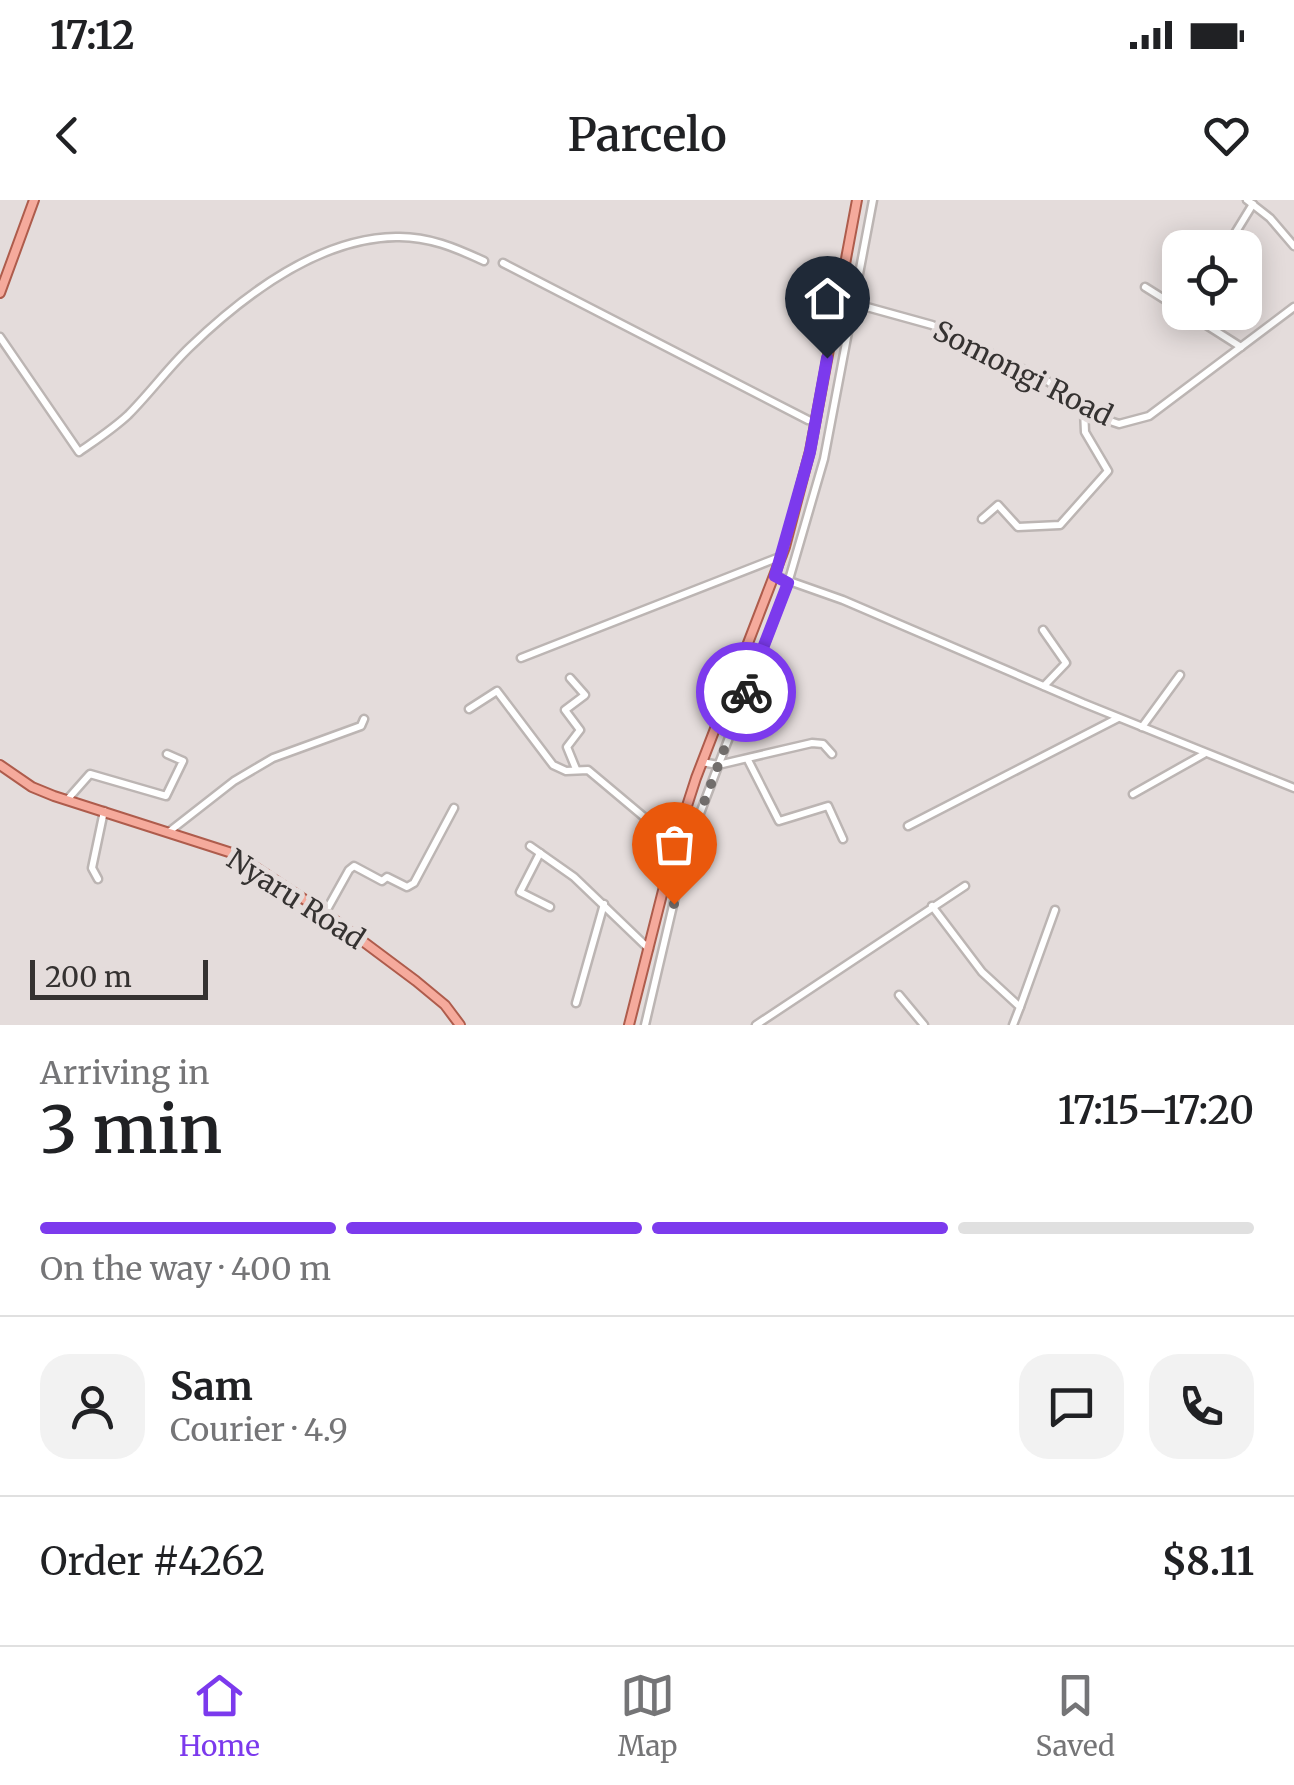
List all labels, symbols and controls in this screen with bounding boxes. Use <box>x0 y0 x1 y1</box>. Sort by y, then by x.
text: 17:12 <box>50 12 135 59</box>
text: Parcelo <box>567 107 727 163</box>
icon: back <box>40 108 95 163</box>
icon: heart <box>1199 108 1254 163</box>
map controls <box>1162 230 1262 330</box>
button: locate <box>1162 230 1262 330</box>
pin <box>785 256 870 359</box>
icon: home <box>800 271 855 326</box>
street label: Somongi Road <box>927 312 1119 434</box>
courier <box>696 642 796 742</box>
icon: bike <box>719 665 774 720</box>
pin <box>632 802 717 905</box>
icon: bag <box>647 817 702 872</box>
street label: Nyaru Road <box>220 841 372 957</box>
scale bar <box>30 955 208 1000</box>
text: 200 m <box>45 959 132 995</box>
text: Arriving in <box>40 1053 209 1093</box>
text: 17:15–17:20 <box>1058 1087 1254 1134</box>
text: 3 min <box>40 1089 222 1171</box>
text: On the way · 400 m <box>40 1249 331 1289</box>
button: person <box>40 1354 145 1459</box>
button: chat <box>1019 1354 1124 1459</box>
button: phone <box>1149 1354 1254 1459</box>
text: Sam <box>170 1363 253 1410</box>
text: Courier · 4.9 <box>170 1410 348 1450</box>
text: Order #4262 <box>40 1538 265 1585</box>
text: $8.11 <box>1161 1538 1254 1585</box>
tab: Home <box>179 1668 260 1764</box>
tab: Map <box>618 1668 678 1764</box>
tab: Saved <box>1036 1668 1115 1764</box>

